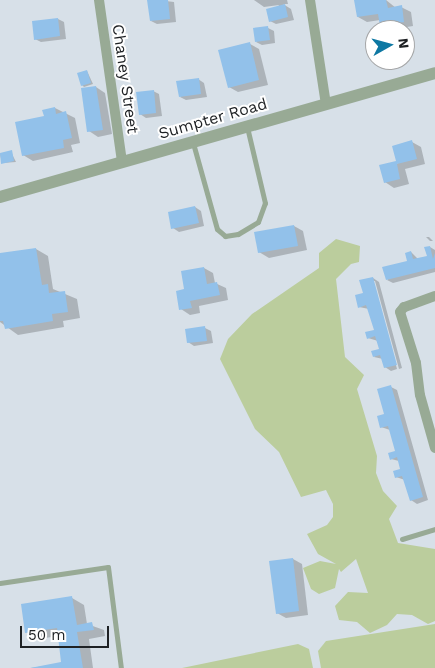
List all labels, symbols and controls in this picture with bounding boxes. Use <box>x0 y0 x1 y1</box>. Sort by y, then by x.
north arrow <box>365 20 415 70</box>
street label: Chaney Street <box>108 23 142 135</box>
text: N <box>395 37 412 49</box>
street label: Sumpter Road <box>156 94 270 144</box>
scale bar <box>22 616 111 648</box>
text: 50 m <box>28 626 65 644</box>

